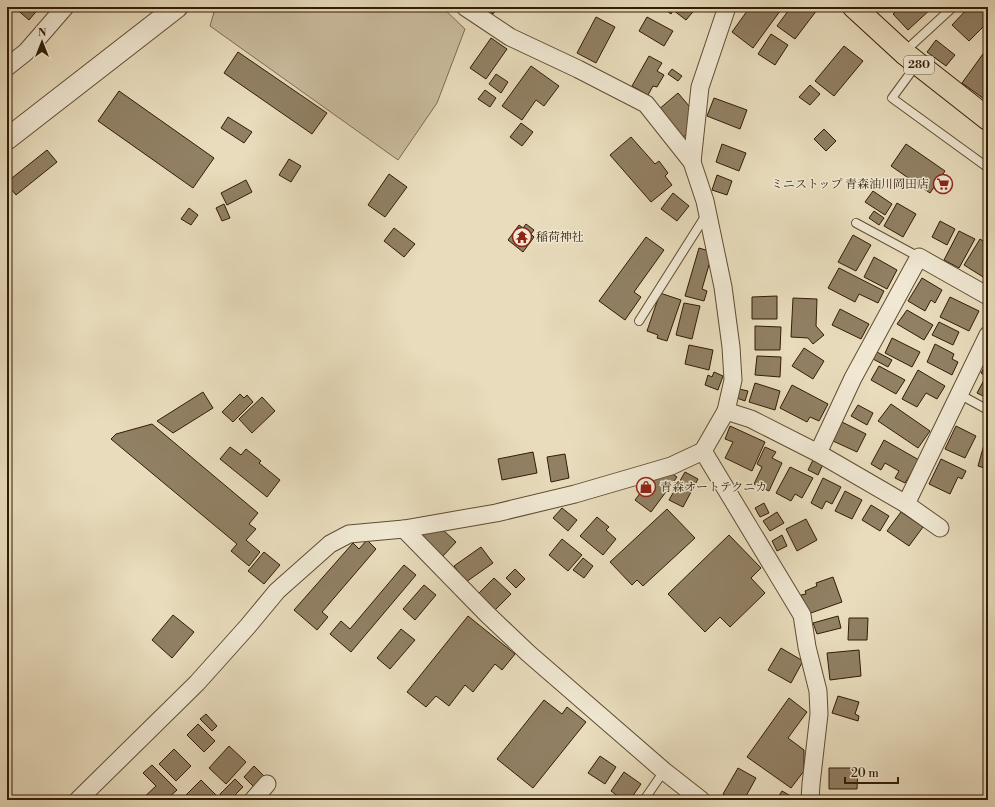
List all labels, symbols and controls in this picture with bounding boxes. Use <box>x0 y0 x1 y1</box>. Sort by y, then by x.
north arrow <box>22 22 62 62</box>
text: N <box>38 26 47 40</box>
road number: 280 <box>904 56 934 74</box>
supermarket icon: ミニストップ 青森油川岡田店 <box>932 173 954 195</box>
place label: ミニストップ 青森油川岡田店 <box>771 177 929 192</box>
temple icon: 稲荷神社 <box>511 226 533 248</box>
place label: 稲荷神社 <box>536 230 584 245</box>
shop icon: 青森オートテクニカ <box>635 476 657 498</box>
place label: 青森オートテクニカ <box>660 480 767 495</box>
scale bar <box>845 759 898 785</box>
text: 20 m <box>851 766 879 781</box>

